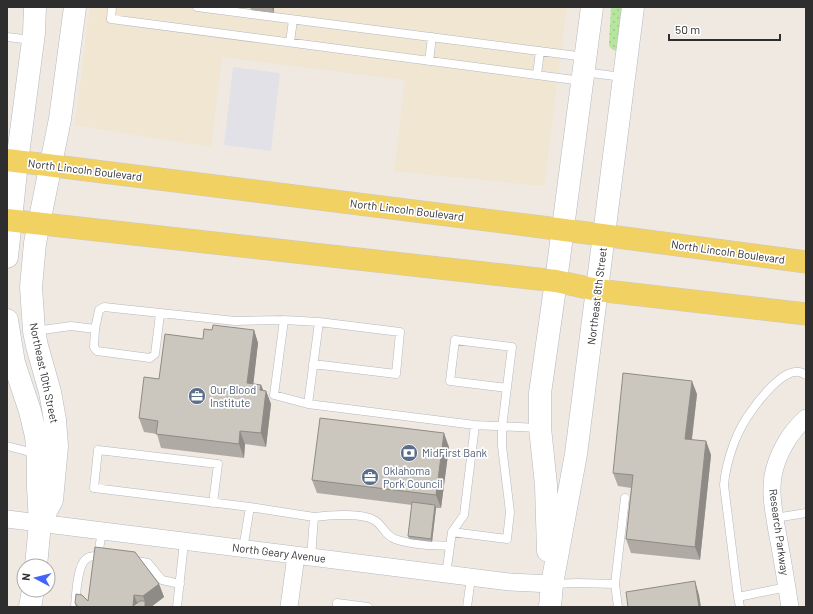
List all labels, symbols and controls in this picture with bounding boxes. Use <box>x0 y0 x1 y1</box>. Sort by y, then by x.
scale bar <box>669 16 780 42</box>
text: 50 m <box>675 22 700 36</box>
street label: North Lincoln Boulevard <box>27 156 143 183</box>
street label: North Lincoln Boulevard <box>349 196 465 223</box>
street label: North Lincoln Boulevard <box>670 237 786 266</box>
street label: Northeast 8th Street <box>584 246 609 345</box>
street label: Northeast 10th Street <box>27 321 62 424</box>
place label: Our Blood Institute <box>210 383 256 409</box>
office icon: Our Blood Institute <box>187 386 207 406</box>
bank icon: MidFirst Bank <box>399 443 419 463</box>
place label: MidFirst Bank <box>422 446 488 459</box>
place label: Oklahoma Pork Council <box>383 464 443 490</box>
office icon: Oklahoma Pork Council <box>360 467 380 487</box>
street label: Research Parkway <box>767 488 792 576</box>
street label: North Geary Avenue <box>231 540 327 565</box>
north arrow <box>16 558 56 598</box>
text: N <box>19 572 32 581</box>

